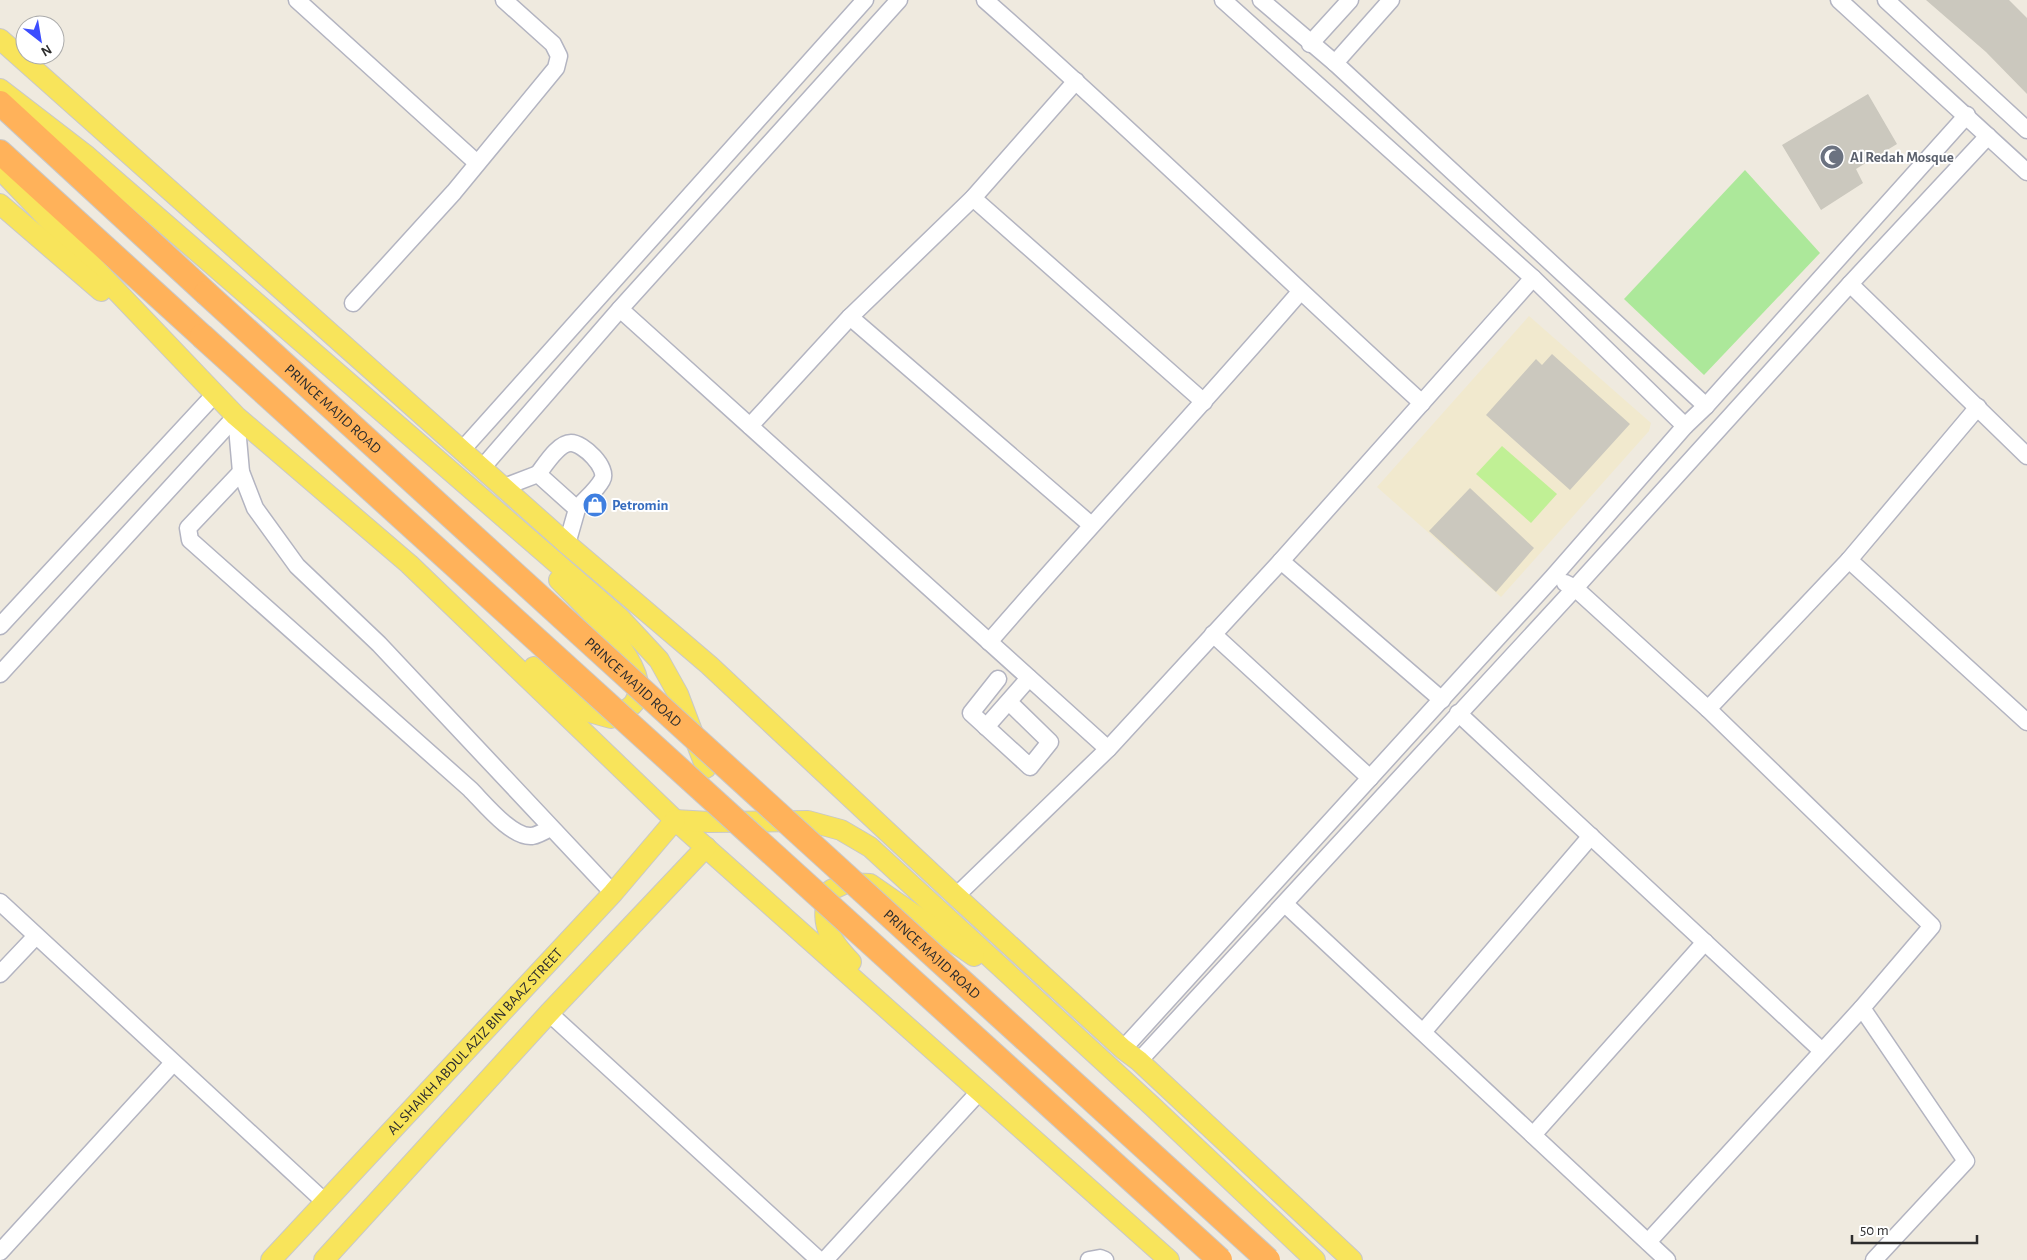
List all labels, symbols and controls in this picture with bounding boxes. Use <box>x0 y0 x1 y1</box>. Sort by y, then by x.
north arrow <box>15 15 65 65</box>
text: N <box>38 42 54 59</box>
mosque icon: Al Redah Mosque <box>1819 144 1845 170</box>
place label: Al Redah Mosque <box>1850 150 1954 165</box>
street label: PRINCE MAJID ROAD <box>282 361 385 457</box>
shop icon: Petromin <box>582 492 608 518</box>
place label: Petromin <box>612 498 669 513</box>
street label: PRINCE MAJID ROAD <box>582 635 685 730</box>
street label: PRINCE MAJID ROAD <box>881 907 984 1002</box>
street label: AL SHAIKH ABDUL AZIZ BIN BAAZ STREET <box>384 945 566 1137</box>
scale bar <box>1852 1212 1977 1244</box>
text: 50 m <box>1860 1223 1889 1238</box>

